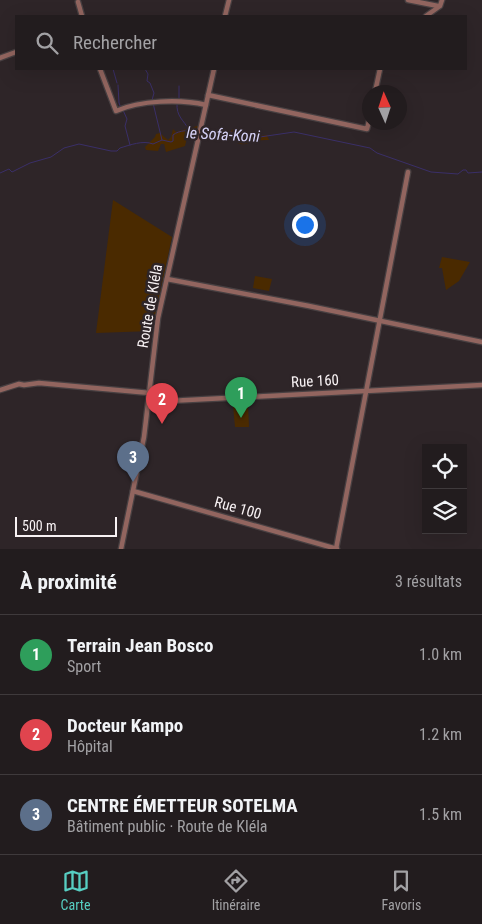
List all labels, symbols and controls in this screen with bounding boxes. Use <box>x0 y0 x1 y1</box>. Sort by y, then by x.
search box <box>15 15 467 70</box>
icon: search <box>33 29 61 57</box>
text: Rechercher <box>73 31 157 54</box>
north arrow <box>362 85 407 130</box>
water label: le Sofa-Koni <box>186 123 261 146</box>
your location <box>292 212 318 238</box>
street label: Route de Kléla <box>134 263 166 349</box>
street label: Rue 160 <box>291 371 339 391</box>
pin: 1 <box>225 377 257 418</box>
pin: 2 <box>146 383 178 424</box>
pin: 3 <box>117 441 149 482</box>
map controls <box>422 444 467 534</box>
button: locate <box>422 444 467 489</box>
button: layers <box>422 489 467 534</box>
street label: Rue 100 <box>212 493 264 523</box>
scale bar <box>15 514 118 537</box>
text: 500 m <box>22 518 57 534</box>
text: À proximité <box>20 570 117 594</box>
text: 3 résultats <box>395 572 462 591</box>
text: Terrain Jean Bosco <box>67 634 213 657</box>
text: 1 <box>32 645 40 664</box>
text: 1.0 km <box>419 645 462 664</box>
text: Sport <box>67 657 101 676</box>
text: Docteur Kampo <box>67 714 183 737</box>
text: 2 <box>32 725 40 744</box>
text: 1.2 km <box>419 725 462 744</box>
text: Hôpital <box>67 737 113 756</box>
text: CENTRE ÉMETTEUR SOTELMA <box>67 794 298 817</box>
text: 3 <box>32 805 40 824</box>
text: 1.5 km <box>419 805 462 824</box>
text: Bâtiment public · Route de Kléla <box>67 817 268 836</box>
tab: Carte <box>61 867 91 913</box>
tab: Itinéraire <box>212 867 260 913</box>
tab: Favoris <box>382 867 421 913</box>

